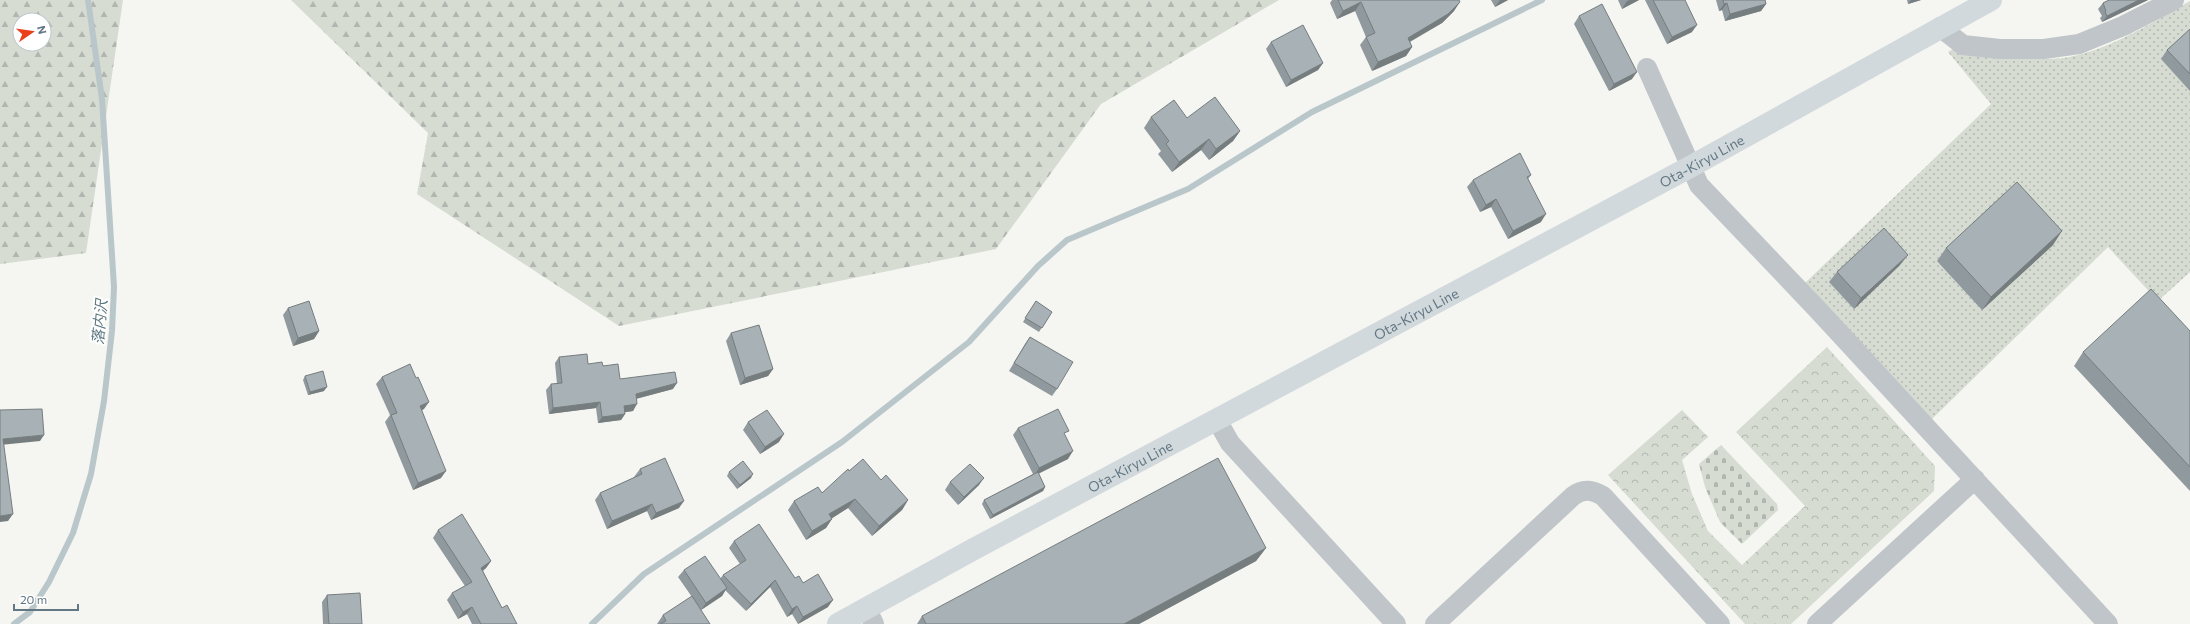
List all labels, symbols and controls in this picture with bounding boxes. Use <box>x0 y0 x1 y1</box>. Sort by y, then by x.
north arrow <box>12 12 52 52</box>
text: N <box>35 24 49 35</box>
street label: Ota-Kiryu Line <box>1656 130 1747 190</box>
street label: Ota-Kiryu Line <box>1370 284 1461 343</box>
water label: 落内沢 <box>88 297 110 345</box>
street label: Ota-Kiryu Line <box>1084 436 1175 495</box>
scale bar <box>14 586 78 612</box>
text: 20 m <box>20 592 47 606</box>

